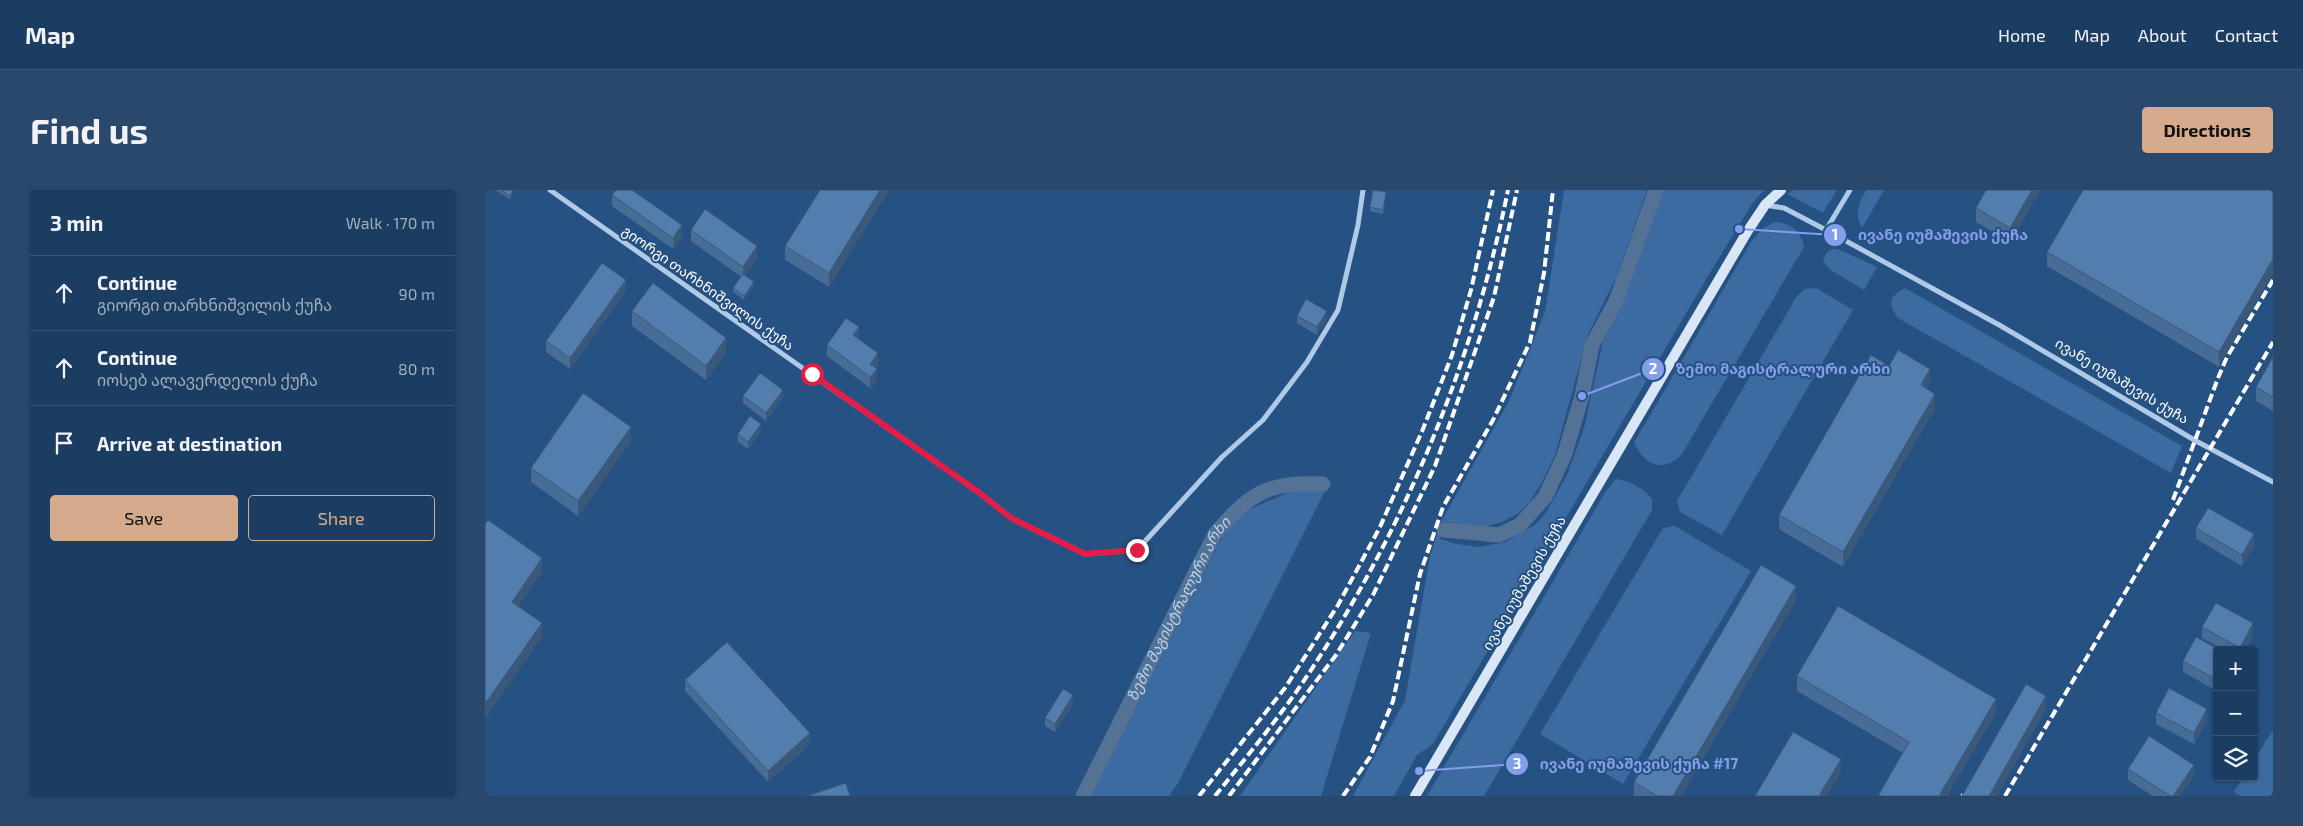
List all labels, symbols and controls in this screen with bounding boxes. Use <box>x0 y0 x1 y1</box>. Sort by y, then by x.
text: Map <box>25 20 75 49</box>
text: Home <box>1998 24 2046 46</box>
text: Map <box>2074 24 2110 46</box>
text: About <box>2138 24 2187 46</box>
text: Contact <box>2215 24 2278 46</box>
button: Directions <box>2142 107 2273 153</box>
text: Find us <box>30 109 148 151</box>
text: 3 min <box>50 210 103 235</box>
text: Walk · 170 m <box>346 213 435 232</box>
callout: ივანე იუმაშევის ქუჩა <box>1823 220 2038 250</box>
street label: გიორგი თარხნიშვილის ქუჩა <box>619 222 797 354</box>
text: 1 <box>1832 225 1838 243</box>
text: ივანე იუმაშევის ქუჩა <box>1858 225 2028 244</box>
text: Continue <box>97 271 177 294</box>
icon: ahead <box>50 279 78 307</box>
text: 90 m <box>399 284 435 303</box>
text: გიორგი თარხნიშვილის ქუჩა <box>97 295 332 314</box>
street label: ივანე იუმაშევის ქუჩა <box>2052 334 2192 428</box>
text: Continue <box>97 346 177 369</box>
icon: ahead <box>50 354 78 382</box>
callout: ზემო მაგისტრალური არხი <box>1640 354 1900 384</box>
text: 80 m <box>398 359 435 378</box>
text: 2 <box>1649 359 1658 377</box>
text: ზემო მაგისტრალური არხი <box>1676 359 1890 378</box>
route start <box>801 363 824 386</box>
text: იოსებ ალავერდელის ქუჩა <box>97 370 318 389</box>
icon: arrive <box>50 429 78 457</box>
text: Arrive at destination <box>97 432 282 455</box>
button: Save <box>50 495 238 541</box>
button: Share <box>248 495 435 541</box>
water label: ზემო მაგისტრალური არხი <box>1122 512 1235 704</box>
street label: ივანე იუმაშევის ქუჩა <box>1478 513 1570 653</box>
route end <box>1126 539 1149 562</box>
map controls <box>2213 646 2258 781</box>
button: + <box>2213 646 2258 691</box>
button: − <box>2213 691 2258 736</box>
button: layers <box>2213 736 2258 781</box>
callout: ივანე იუმაშევის ქუჩა #17 <box>1505 749 1748 779</box>
text: 3 <box>1513 754 1521 772</box>
text: ივანე იუმაშევის ქუჩა #17 <box>1540 754 1738 773</box>

